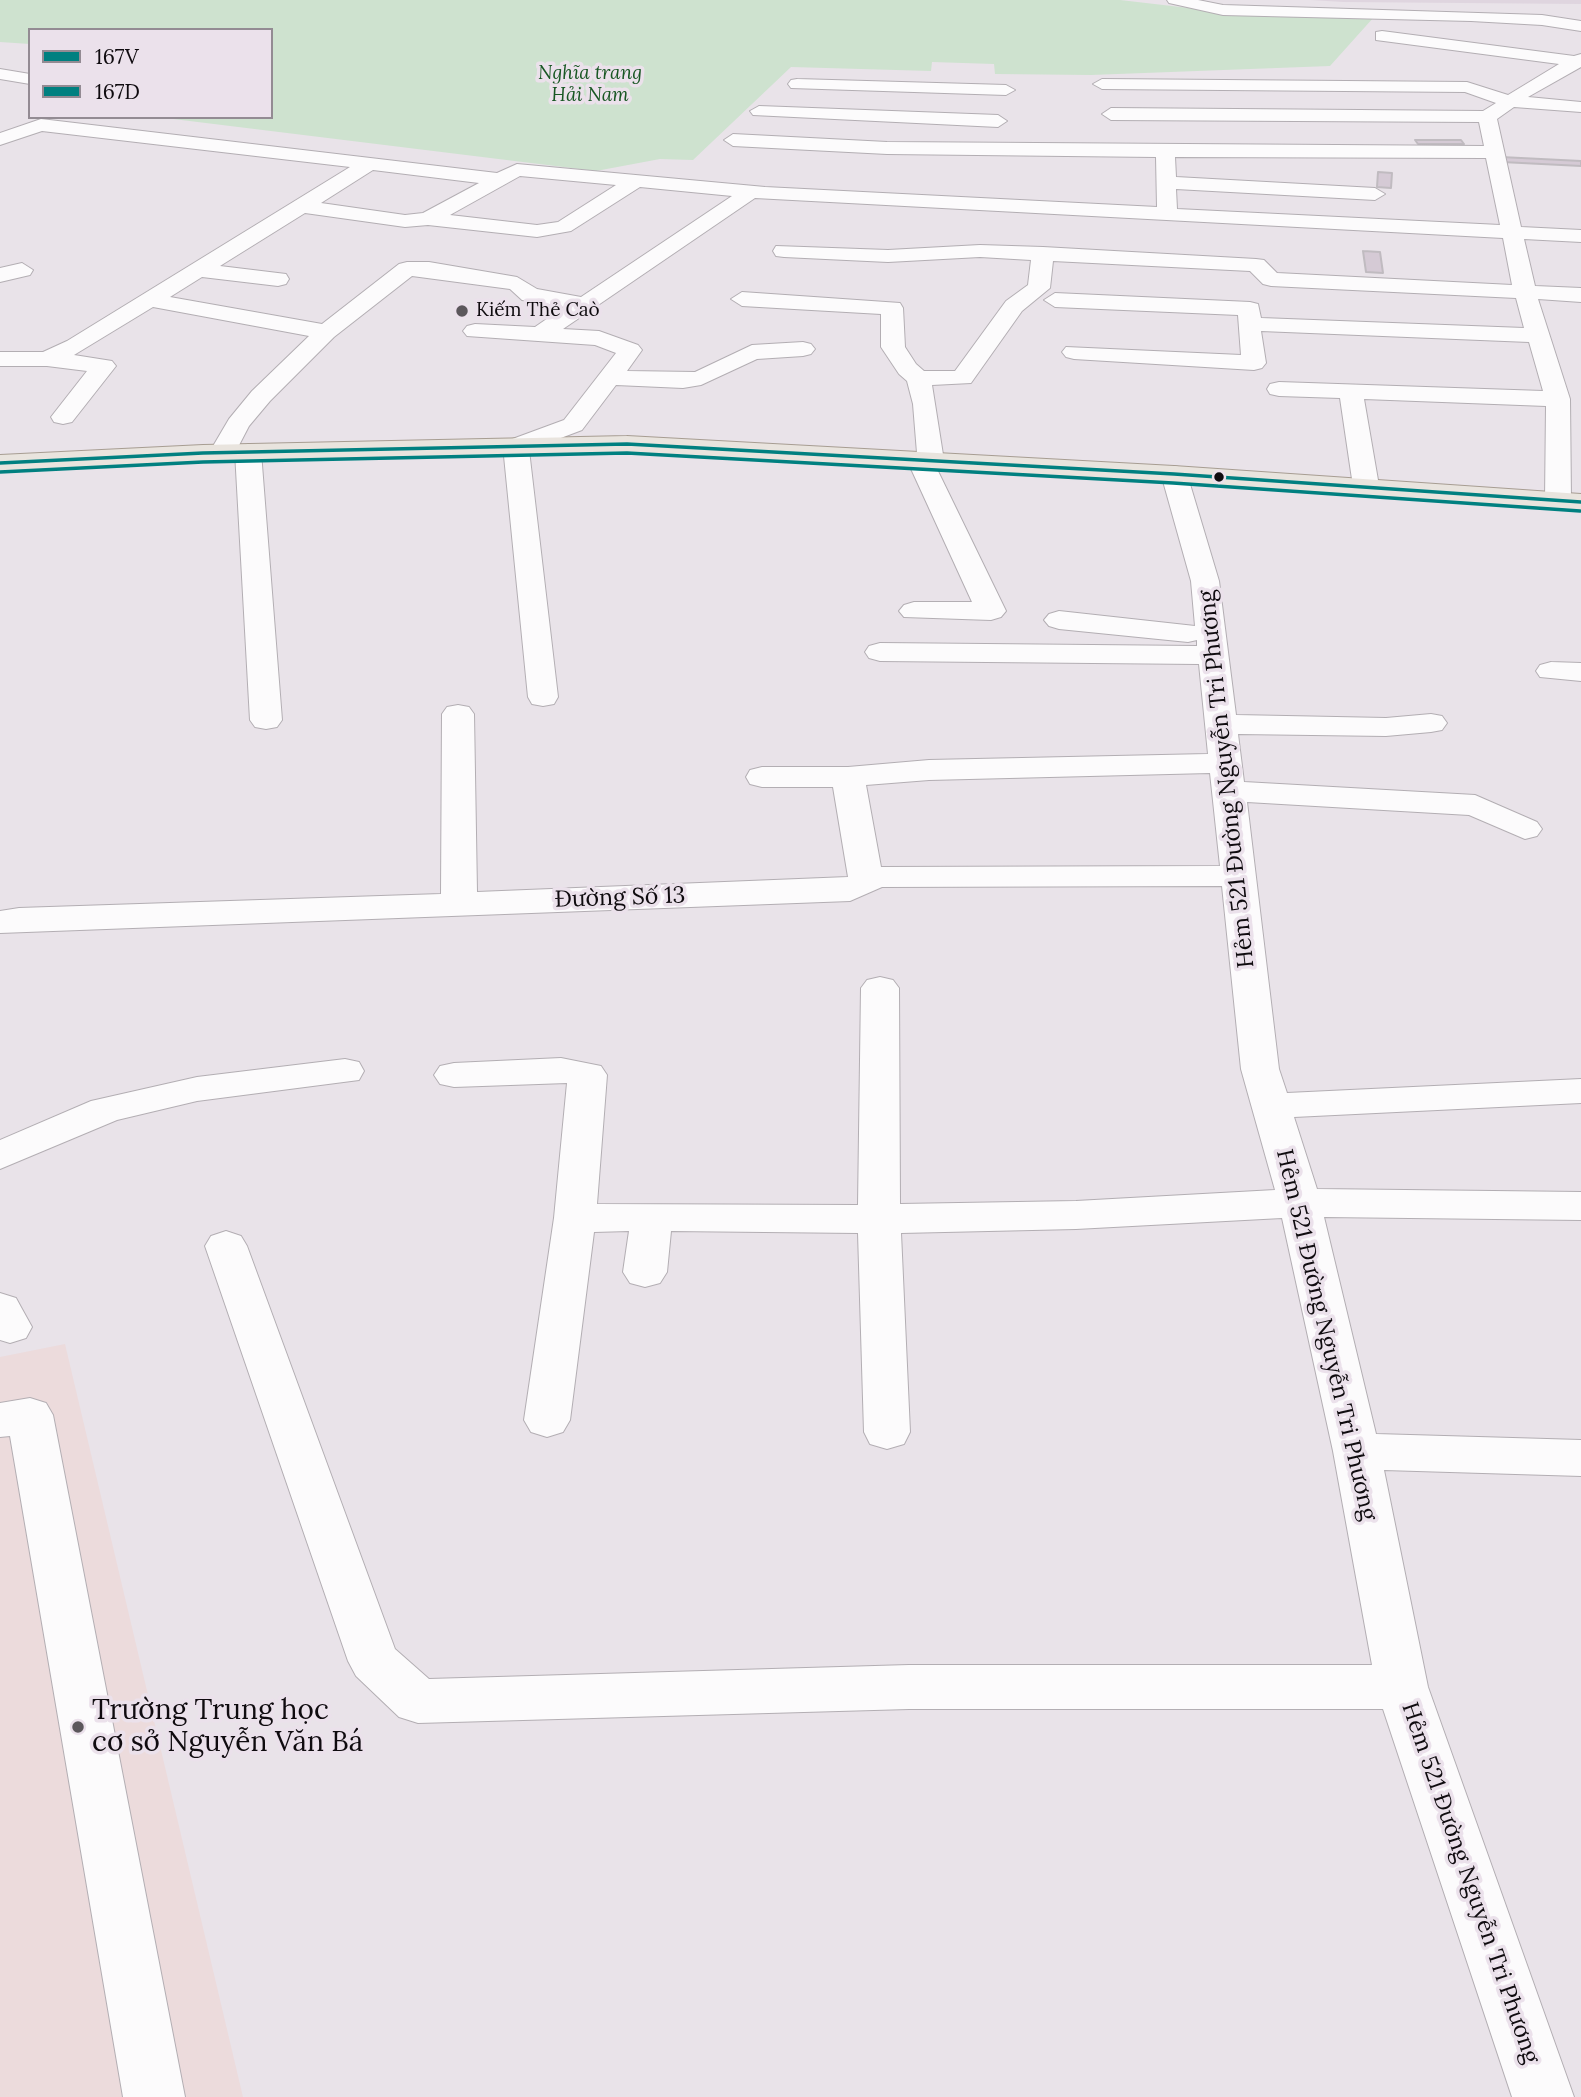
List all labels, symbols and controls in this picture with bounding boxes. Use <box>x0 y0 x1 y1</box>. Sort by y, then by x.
legend <box>28 28 273 119</box>
text: 167V <box>95 43 139 70</box>
park label: Nghĩa trang Hải Nam <box>538 63 642 107</box>
text: 167D <box>95 78 140 105</box>
place label: Kiếm Thẻ Caò <box>476 300 600 322</box>
marker: Kiếm Thẻ Caò <box>454 303 470 319</box>
unlabelled marker <box>1212 470 1226 484</box>
street label: Hẻm 521 Đường Nguyễn Tri Phương <box>1193 589 1261 969</box>
street label: Đường Số 13 <box>554 882 686 914</box>
street label: Hẻm 521 Đường Nguyễn Tri Phương <box>1270 1147 1382 1523</box>
place label: Trường Trung học cơ sở Nguyễn Văn Bá <box>92 1694 363 1760</box>
street label: Hẻm 521 Đường Nguyễn Tri Phương <box>1395 1699 1545 2067</box>
marker: Trường Trung học cơ sở Nguyễn Văn Bá <box>70 1719 86 1735</box>

